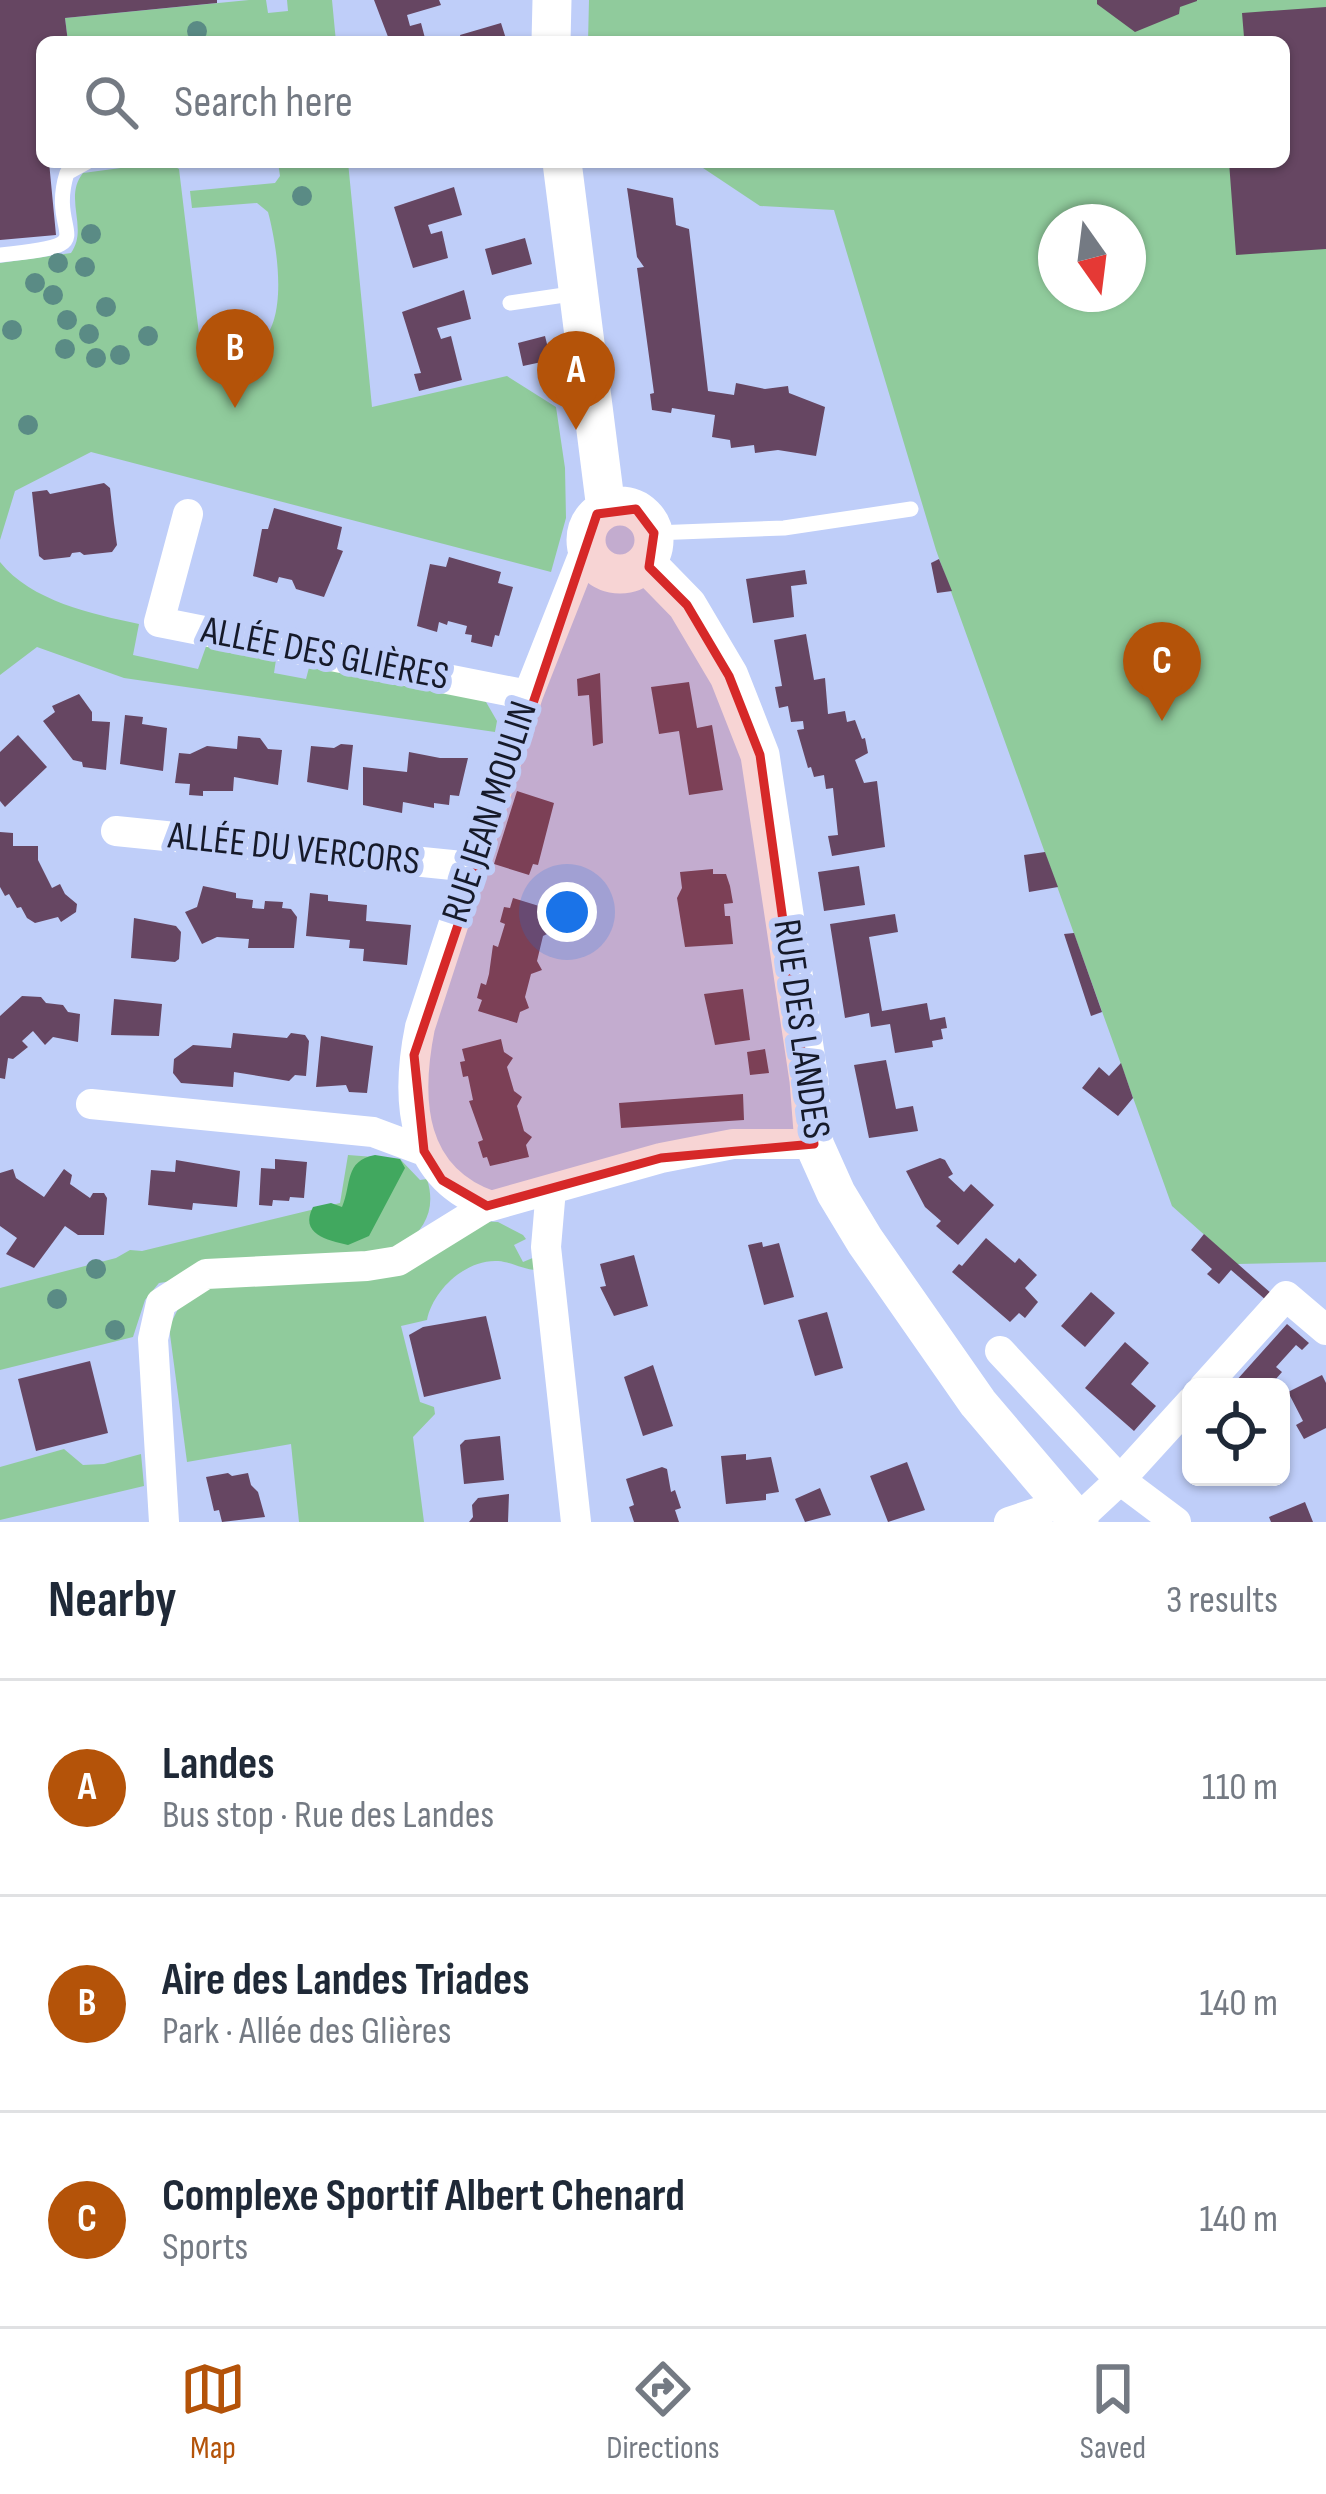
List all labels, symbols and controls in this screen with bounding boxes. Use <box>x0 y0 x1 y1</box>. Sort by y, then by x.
search box <box>36 36 1290 168</box>
icon: search <box>78 69 144 135</box>
text: Search here <box>174 75 353 130</box>
north arrow <box>1038 204 1146 312</box>
pin: B <box>196 309 274 408</box>
pin: A <box>537 331 615 430</box>
street label: ALLÉE DES GLIÈRES <box>196 607 453 701</box>
pin: C <box>1123 622 1201 721</box>
street label: RUE JEAN MOULIN <box>432 695 548 929</box>
street label: ALLÉE DU VERCORS <box>165 812 422 886</box>
your location <box>537 882 597 942</box>
street label: RUE DES LANDES <box>762 916 840 1142</box>
map controls <box>1182 1378 1290 1486</box>
button: locate <box>1182 1378 1290 1486</box>
text: Nearby <box>48 1570 177 1631</box>
text: 3 results <box>1166 1577 1278 1624</box>
text: Landes <box>162 1737 275 1792</box>
text: A <box>78 1764 96 1811</box>
text: 110 m <box>1202 1764 1278 1811</box>
text: Bus stop · Rue des Landes <box>162 1792 494 1839</box>
text: Aire des Landes Triades <box>162 1953 529 2008</box>
text: B <box>78 1980 96 2027</box>
text: 140 m <box>1199 1980 1278 2027</box>
text: Park · Allée des Glières <box>162 2008 451 2055</box>
text: Complexe Sportif Albert Chenard <box>162 2169 685 2224</box>
text: C <box>77 2196 97 2243</box>
text: 140 m <box>1199 2196 1278 2243</box>
text: Sports <box>162 2224 248 2271</box>
tab: Map <box>180 2356 246 2468</box>
tab: Directions <box>606 2356 720 2468</box>
tab: Saved <box>1080 2356 1146 2468</box>

